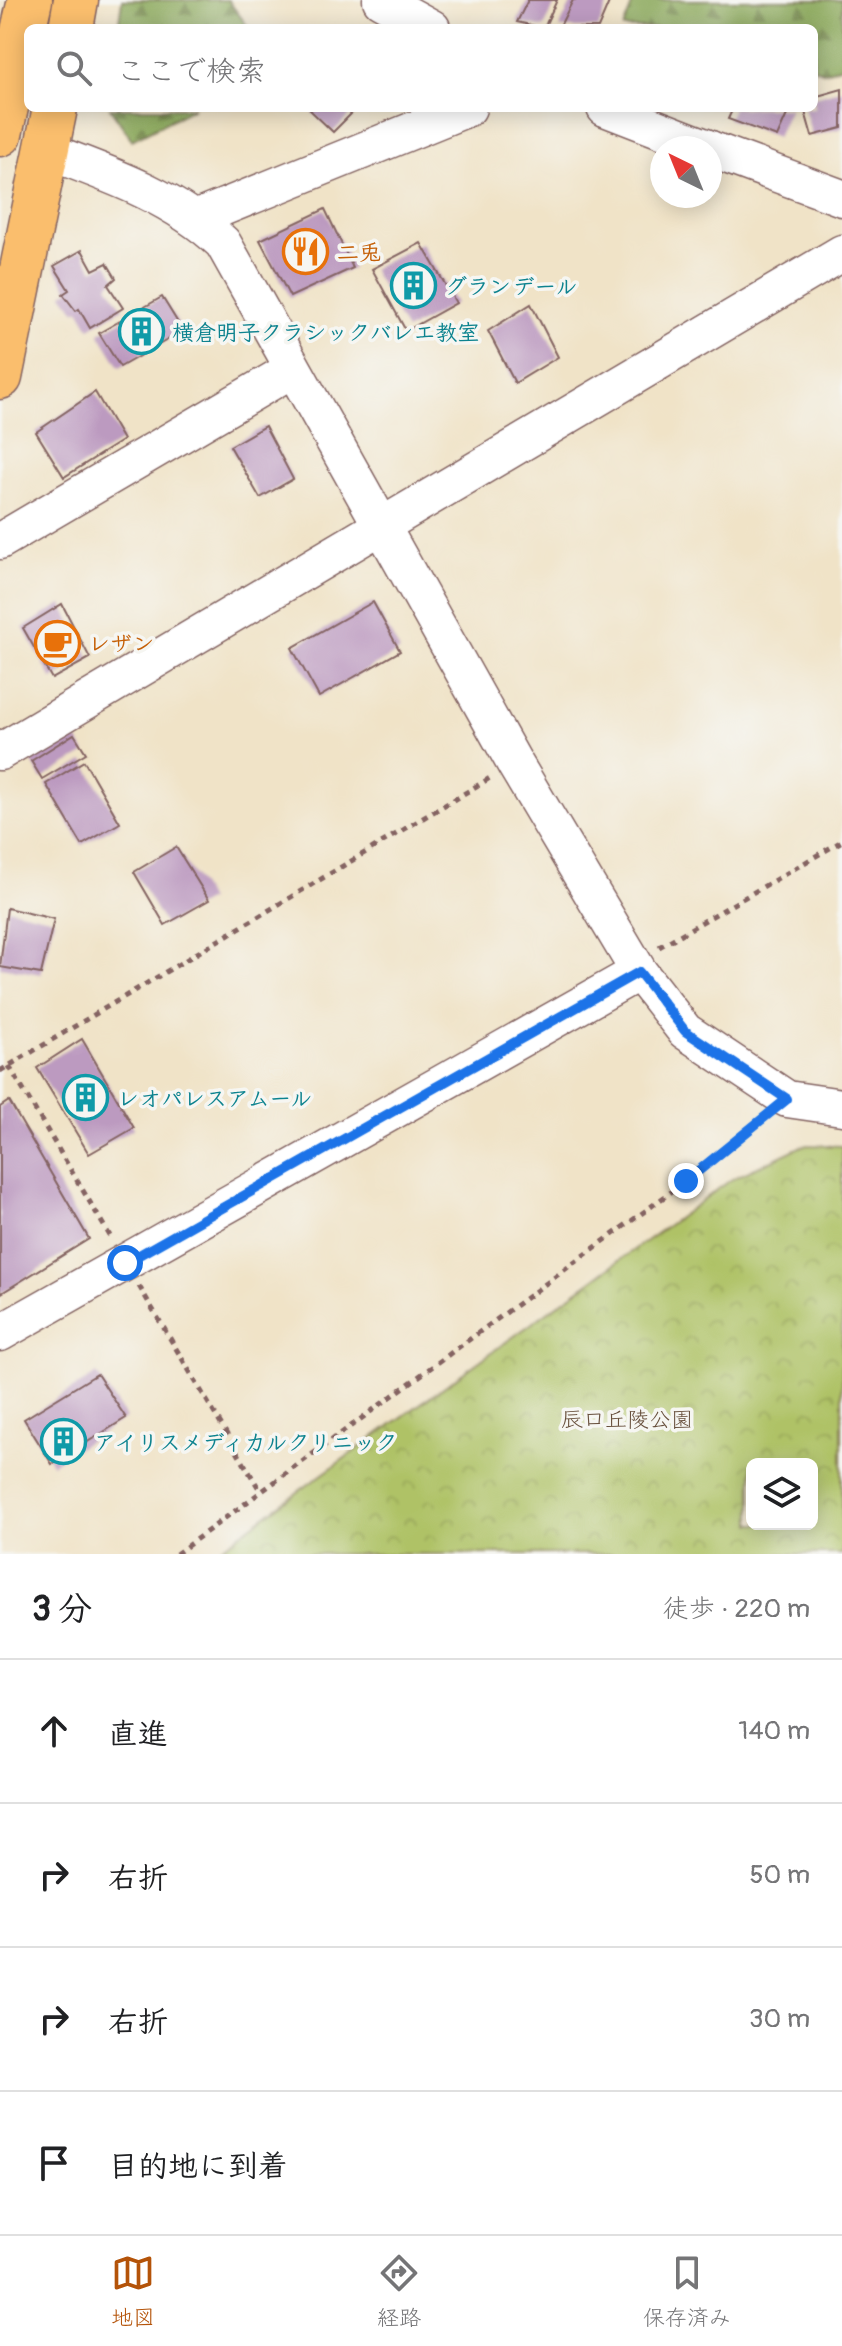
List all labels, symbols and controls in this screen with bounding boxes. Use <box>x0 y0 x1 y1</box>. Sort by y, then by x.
search box <box>24 24 818 112</box>
icon: search <box>52 46 96 90</box>
text: ここで検索 <box>116 53 266 90</box>
north arrow <box>650 136 722 208</box>
restaurant icon: 二兎 <box>282 228 330 276</box>
place label: 二兎 <box>337 239 381 267</box>
building icon: グランデール <box>390 262 438 310</box>
place label: グランデール <box>445 273 577 301</box>
building icon: 横倉明子クラシックバレエ教室 <box>117 308 165 356</box>
place label: 横倉明子クラシックバレエ教室 <box>172 319 480 347</box>
cafe icon: レザン <box>33 619 81 667</box>
place label: レザン <box>88 630 154 658</box>
building icon: レオパレスアムール <box>62 1074 110 1122</box>
place label: レオパレスアムール <box>117 1085 312 1113</box>
route end <box>668 1163 704 1199</box>
route start <box>107 1245 143 1281</box>
park label: 辰口丘陵公園 <box>561 1406 693 1434</box>
building icon: アイリスメディカルクリニック <box>39 1418 87 1466</box>
place label: アイリスメディカルクリニック <box>94 1429 398 1457</box>
map controls <box>746 1458 818 1530</box>
button: layers <box>746 1458 818 1530</box>
text: 3 分 <box>32 1588 92 1631</box>
text: 徒歩 · 220 m <box>663 1593 810 1625</box>
icon: ahead <box>32 1709 76 1753</box>
text: 140 m <box>738 1715 810 1747</box>
text: 直進 <box>108 1716 168 1753</box>
icon: right <box>32 1853 76 1897</box>
text: 50 m <box>749 1859 810 1891</box>
text: 右折 <box>108 1860 168 1897</box>
icon: right <box>32 1997 76 2041</box>
text: 30 m <box>749 2003 810 2035</box>
text: 右折 <box>108 2004 168 2041</box>
icon: arrive <box>32 2141 76 2185</box>
text: 目的地に到着 <box>108 2148 288 2185</box>
tab: 地図 <box>111 2251 155 2332</box>
tab: 経路 <box>377 2251 421 2332</box>
tab: 保存済み <box>643 2251 731 2332</box>

